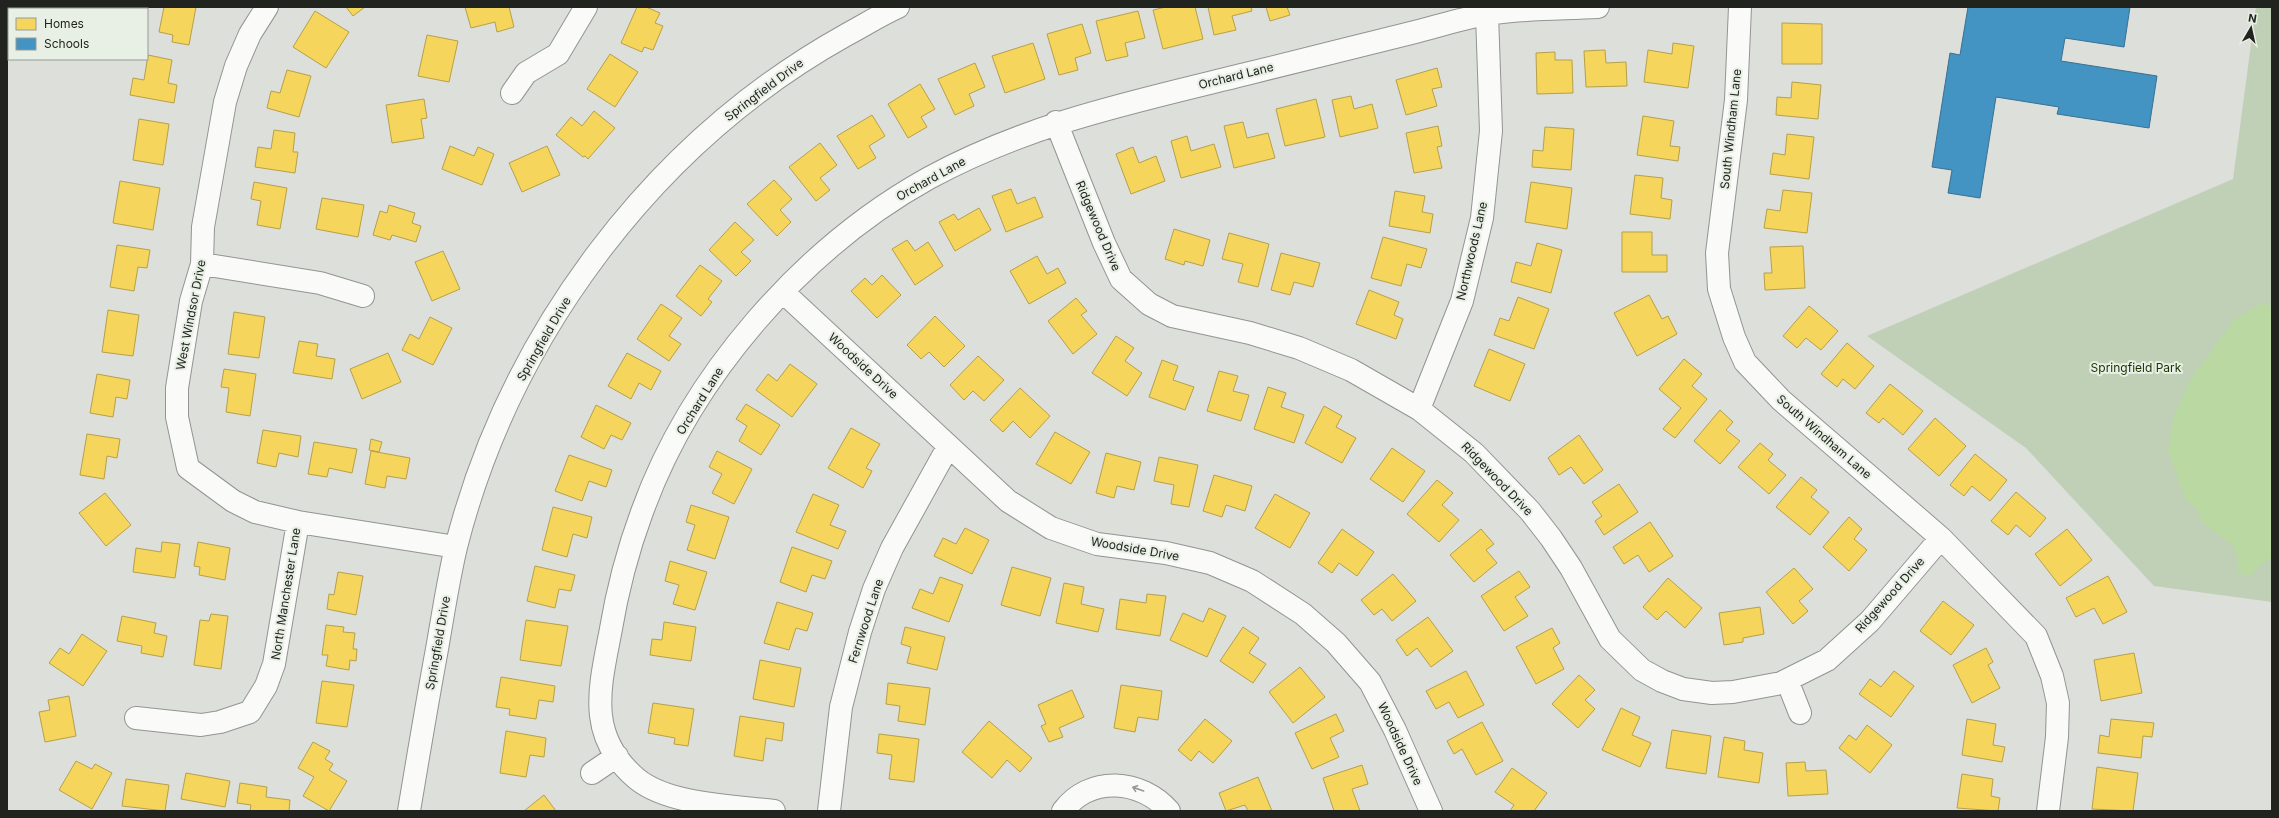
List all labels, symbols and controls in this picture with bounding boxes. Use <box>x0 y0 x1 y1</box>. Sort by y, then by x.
legend <box>8 8 148 60</box>
north arrow <box>2231 8 2271 48</box>
text: N <box>2247 11 2258 26</box>
text: Homes <box>44 16 84 31</box>
text: Schools <box>44 36 89 51</box>
street label: Springfield Drive <box>721 55 806 124</box>
street label: Orchard Lane <box>1197 59 1275 92</box>
street label: South Windham Lane <box>1717 68 1744 190</box>
street label: Orchard Lane <box>894 153 968 204</box>
street label: Ridgewood Drive <box>1073 178 1124 273</box>
street label: Northwoods Lane <box>1453 200 1490 302</box>
street label: West Windsor Drive <box>172 258 209 371</box>
street label: Springfield Drive <box>513 294 574 384</box>
street label: Woodside Drive <box>825 330 901 402</box>
park label: Springfield Park <box>2091 360 2182 375</box>
street label: Orchard Lane <box>673 364 726 437</box>
street label: South Windham Lane <box>1774 391 1875 482</box>
street label: Ridgewood Drive <box>1458 439 1536 519</box>
street label: North Manchester Lane <box>268 527 303 661</box>
street label: Woodside Drive <box>1090 533 1181 564</box>
street label: Ridgewood Drive <box>1852 554 1928 636</box>
street label: Fernwood Lane <box>845 577 886 665</box>
street label: Springfield Drive <box>422 595 453 691</box>
street label: Woodside Drive <box>1375 700 1426 788</box>
one-way arrow <box>1132 785 1144 793</box>

